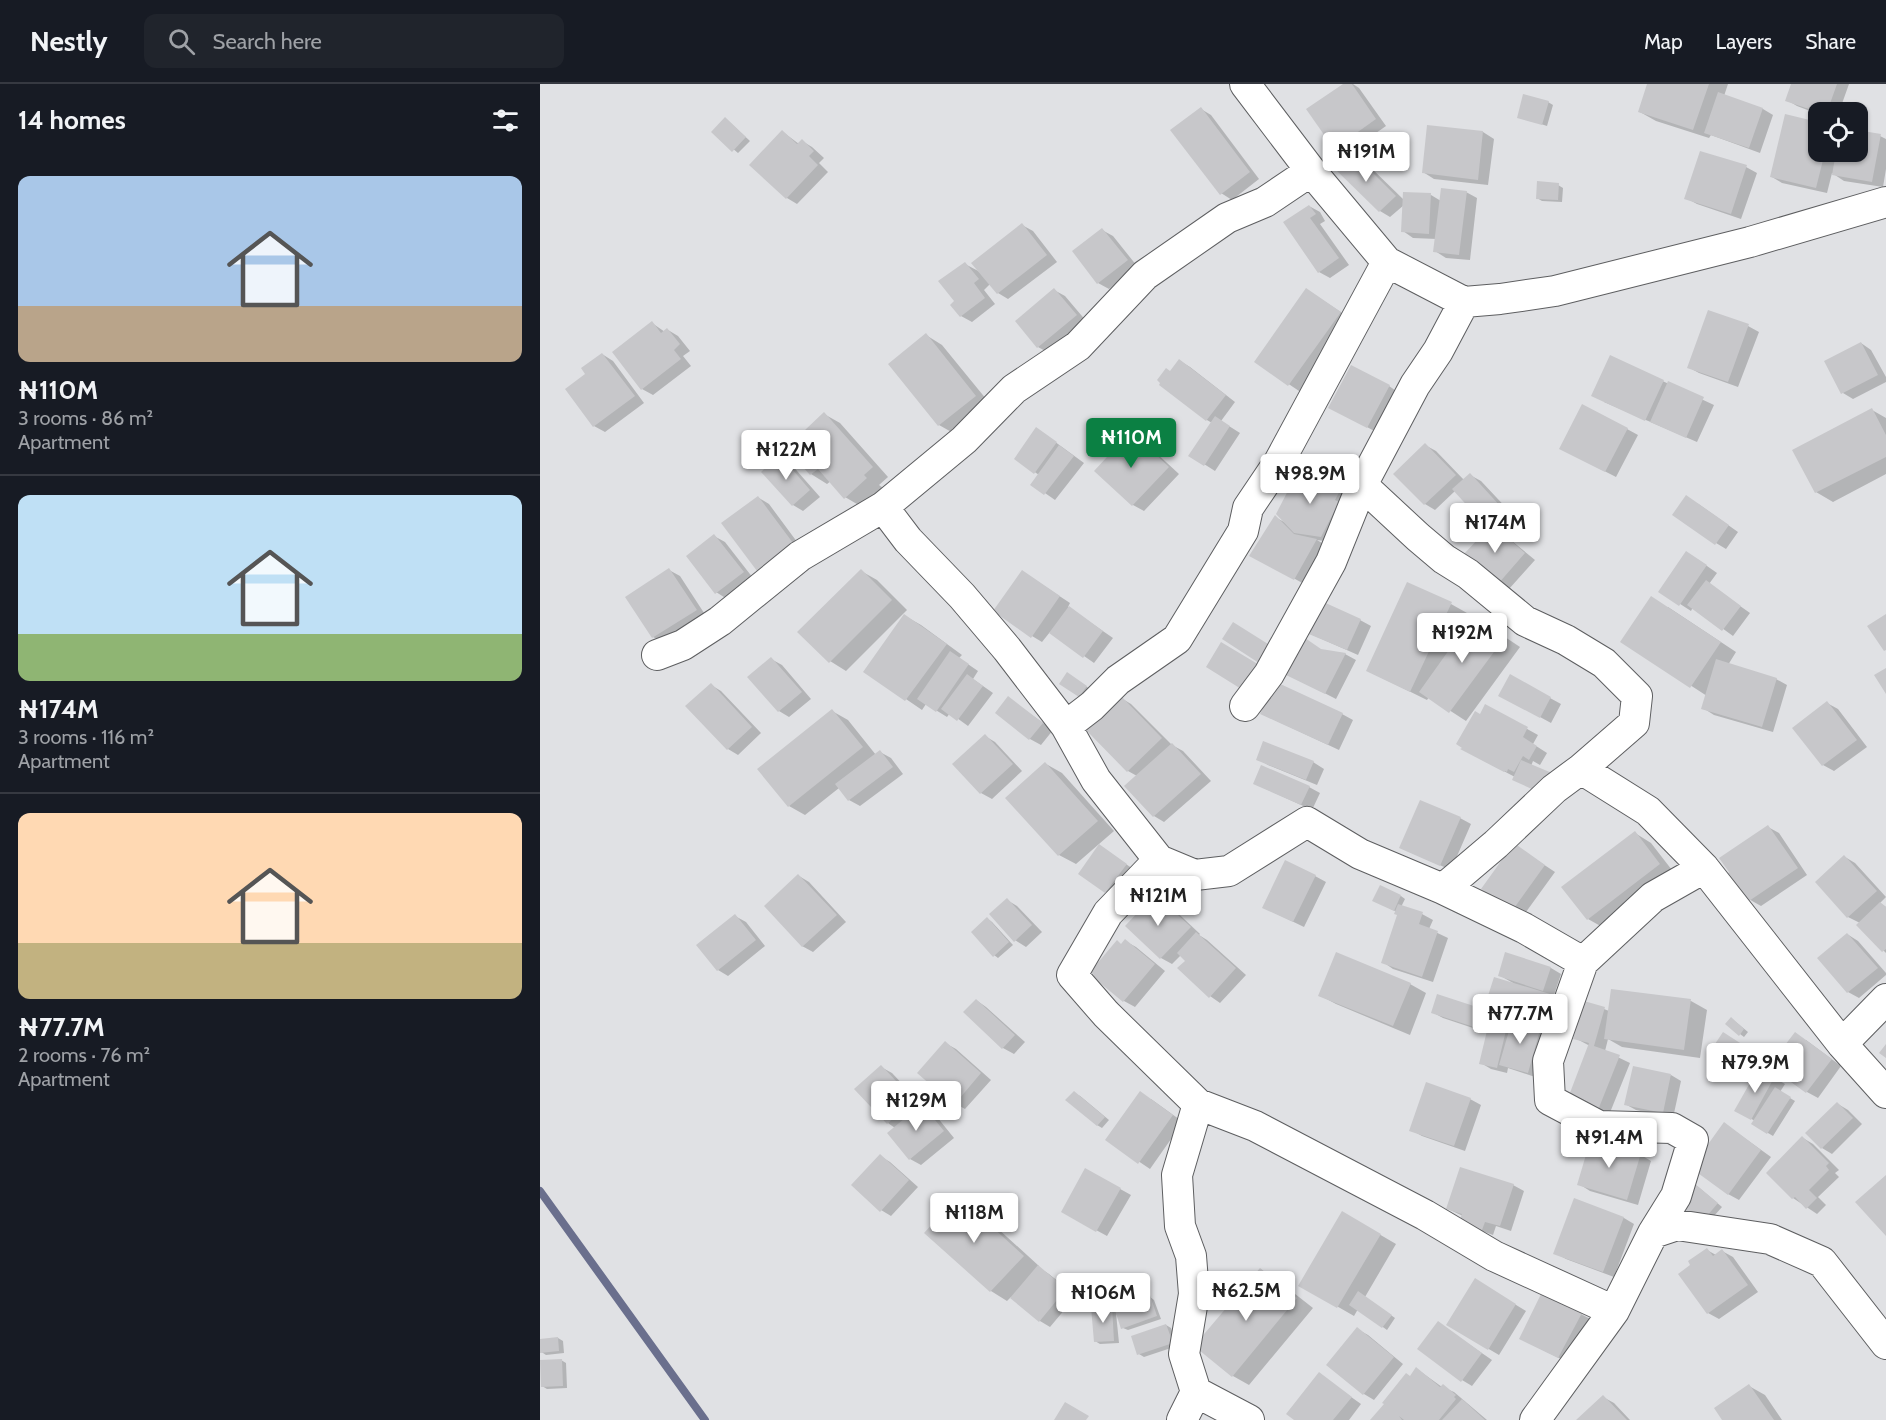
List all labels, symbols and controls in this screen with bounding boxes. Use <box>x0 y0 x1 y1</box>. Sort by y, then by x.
search box <box>144 14 564 68</box>
text: Nestly <box>30 24 108 58</box>
icon: search <box>165 25 198 58</box>
text: Search here <box>213 28 322 55</box>
text: Map <box>1644 29 1683 54</box>
text: Layers <box>1716 29 1772 54</box>
text: Share <box>1805 29 1856 54</box>
map controls <box>1808 102 1868 162</box>
button: locate <box>1808 102 1868 162</box>
text: 14 homes <box>18 104 126 136</box>
icon: filters <box>489 104 522 137</box>
pin: ₦191M <box>1324 132 1408 183</box>
text: ₦191M <box>1337 139 1395 163</box>
icon: home <box>216 215 324 323</box>
text: ₦110M <box>18 374 98 406</box>
text: 3 rooms · 86 m² <box>18 406 153 430</box>
pin: ₦110M <box>1089 418 1173 469</box>
text: ₦110M <box>1100 425 1162 449</box>
text: Apartment <box>18 430 110 454</box>
pin: ₦122M <box>744 430 828 481</box>
text: ₦122M <box>755 437 817 461</box>
pin: ₦98.9M <box>1261 454 1359 505</box>
text: ₦98.9M <box>1274 461 1346 485</box>
pin: ₦174M <box>1453 503 1537 554</box>
text: ₦174M <box>1464 510 1526 534</box>
icon: home <box>216 534 324 642</box>
pin: ₦192M <box>1420 613 1504 664</box>
text: ₦192M <box>1431 620 1493 644</box>
text: ₦174M <box>18 693 99 725</box>
text: 3 rooms · 116 m² <box>18 725 154 749</box>
text: Apartment <box>18 749 110 773</box>
icon: home <box>216 852 324 960</box>
pin: ₦121M <box>1116 876 1200 927</box>
text: ₦121M <box>1129 883 1187 907</box>
pin: ₦77.7M <box>1471 994 1569 1045</box>
text: ₦77.7M <box>1487 1001 1553 1025</box>
text: ₦77.7M <box>18 1011 105 1043</box>
text: 2 rooms · 76 m² <box>18 1043 150 1067</box>
pin: ₦79.9M <box>1706 1043 1804 1094</box>
text: ₦79.9M <box>1720 1050 1790 1074</box>
text: Apartment <box>18 1067 110 1091</box>
pin: ₦129M <box>874 1081 958 1132</box>
text: ₦129M <box>885 1088 947 1112</box>
pin: ₦91.4M <box>1560 1118 1658 1169</box>
text: ₦91.4M <box>1575 1125 1643 1149</box>
pin: ₦118M <box>932 1193 1016 1244</box>
text: ₦118M <box>944 1200 1004 1224</box>
pin: ₦62.5M <box>1197 1271 1295 1322</box>
pin: ₦106M <box>1061 1273 1145 1324</box>
text: ₦62.5M <box>1211 1278 1281 1302</box>
text: ₦106M <box>1070 1280 1136 1304</box>

